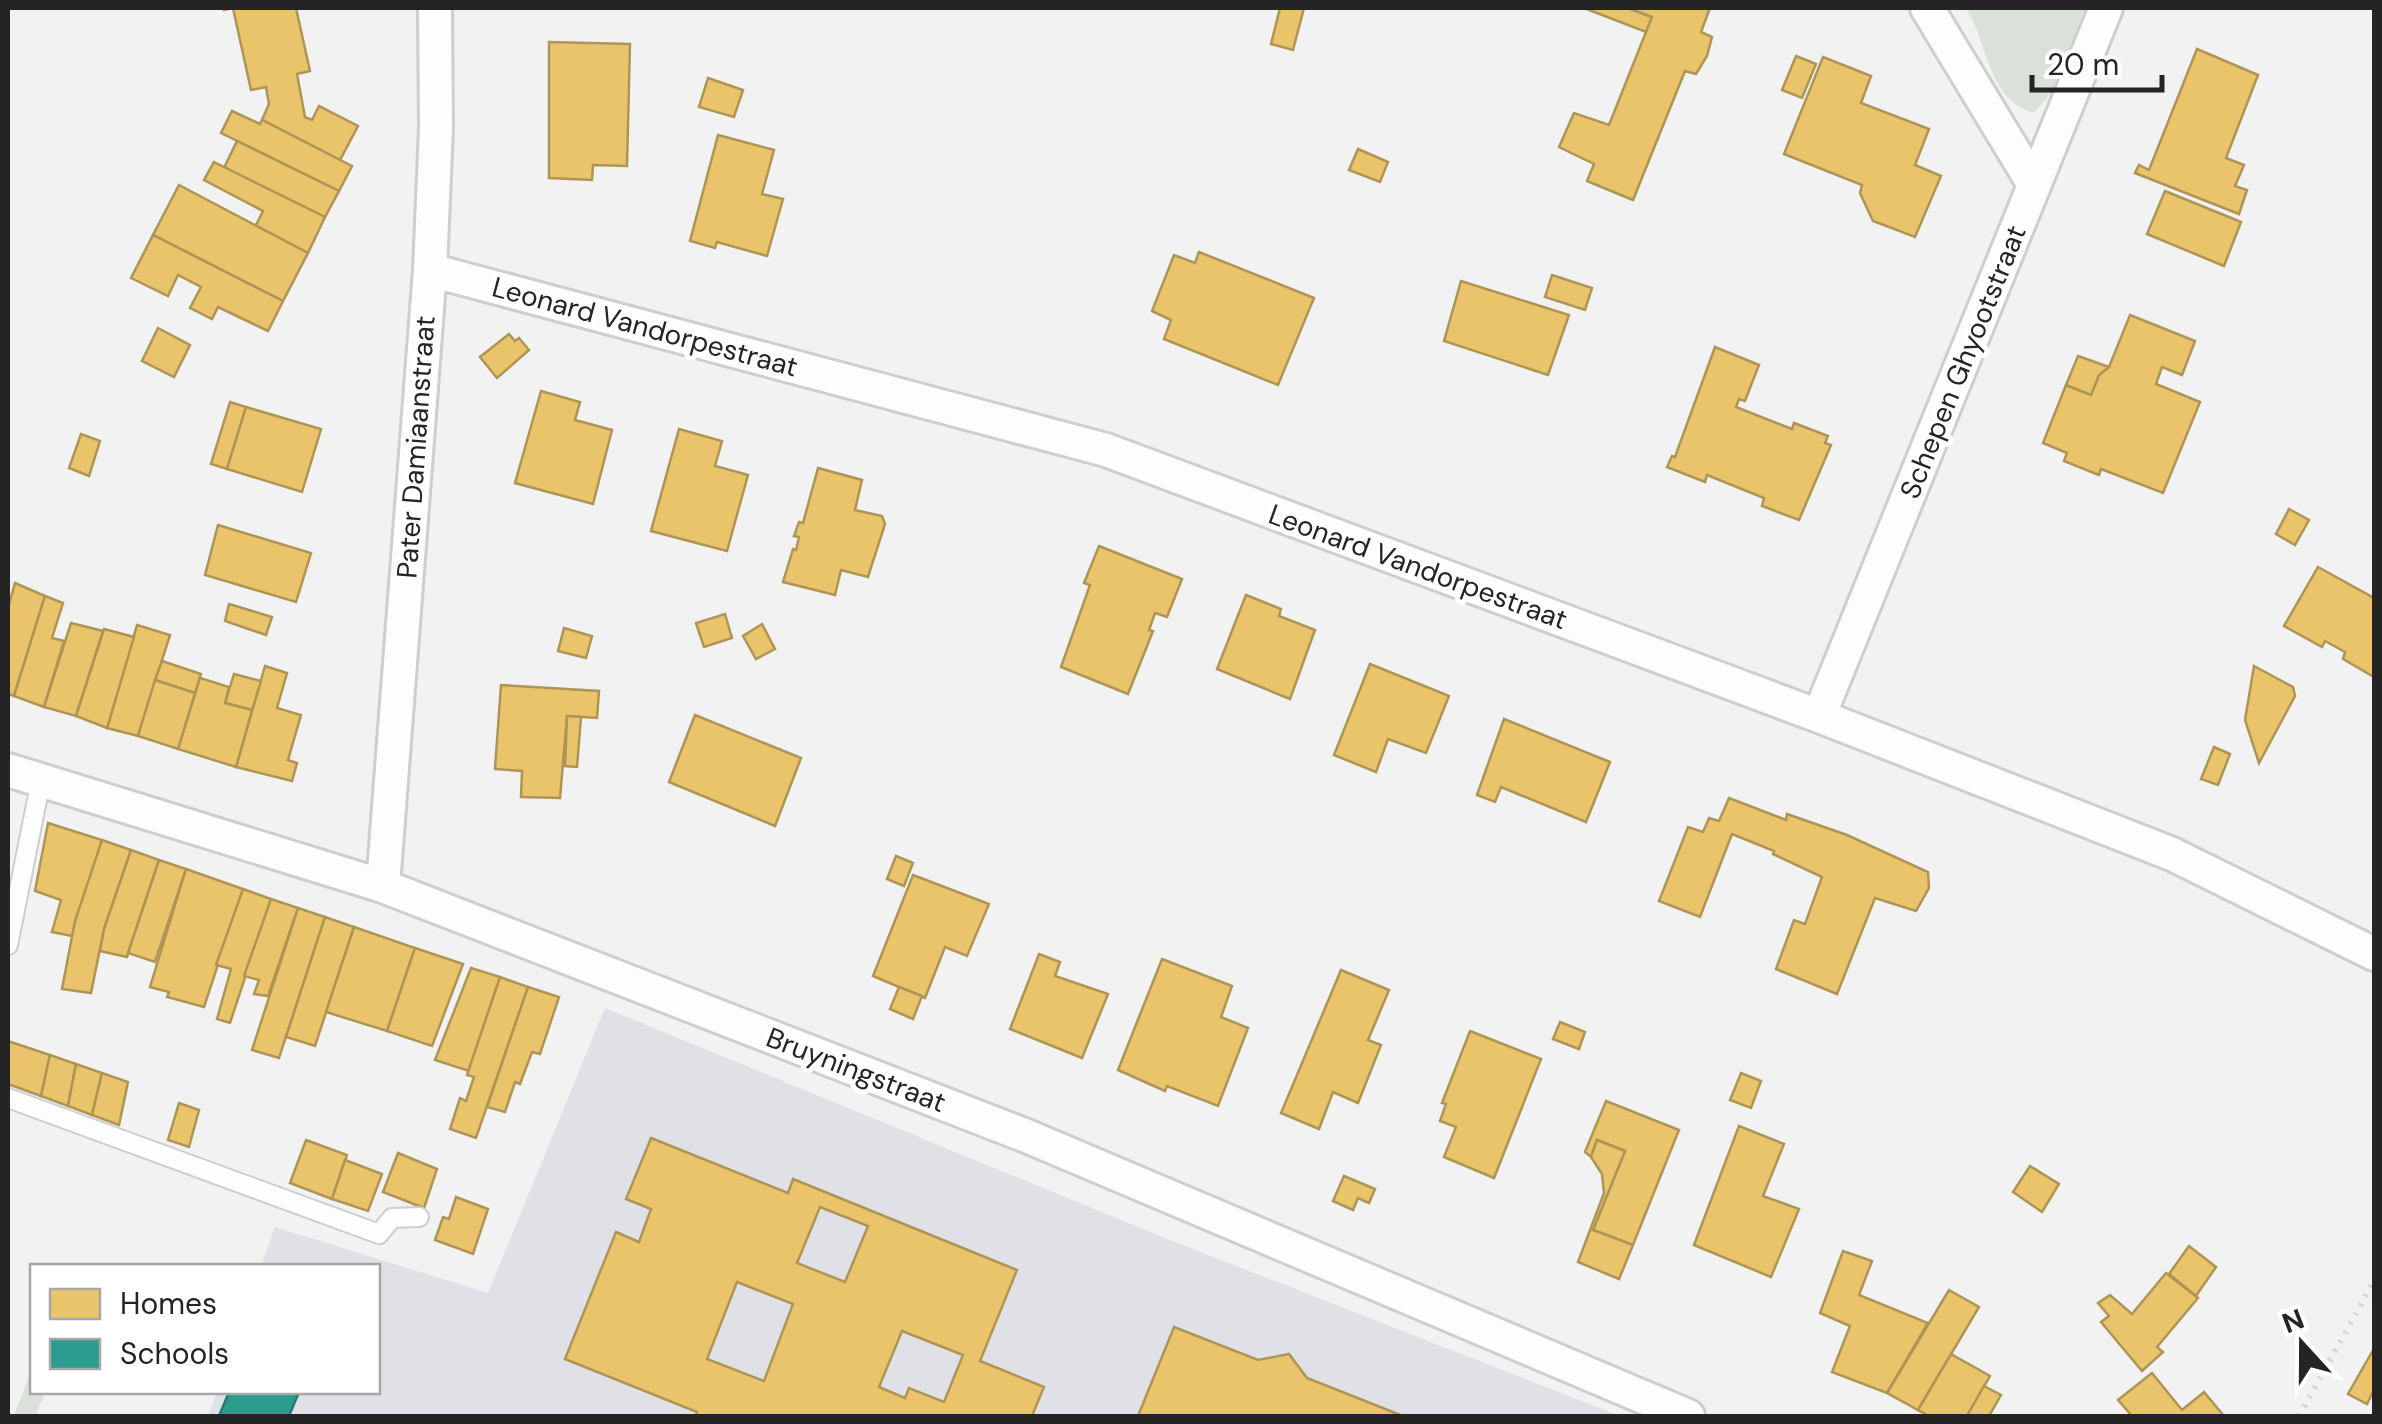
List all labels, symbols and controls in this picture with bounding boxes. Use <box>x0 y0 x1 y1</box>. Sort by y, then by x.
scale bar <box>2032 30 2162 92</box>
text: 20 m <box>2047 45 2119 84</box>
street label: Schepen Ghyootstraat <box>1891 220 2035 504</box>
street label: Leonard Vandorpestraat <box>488 268 802 386</box>
street label: Pater Damiaanstraat <box>388 314 444 580</box>
street label: Leonard Vandorpestraat <box>1264 496 1572 638</box>
street label: Bruyningstraat <box>761 1019 951 1121</box>
legend <box>30 1264 380 1394</box>
text: Homes <box>120 1284 217 1323</box>
north arrow <box>2252 1294 2352 1394</box>
text: N <box>2277 1300 2309 1342</box>
text: Schools <box>120 1334 229 1373</box>

